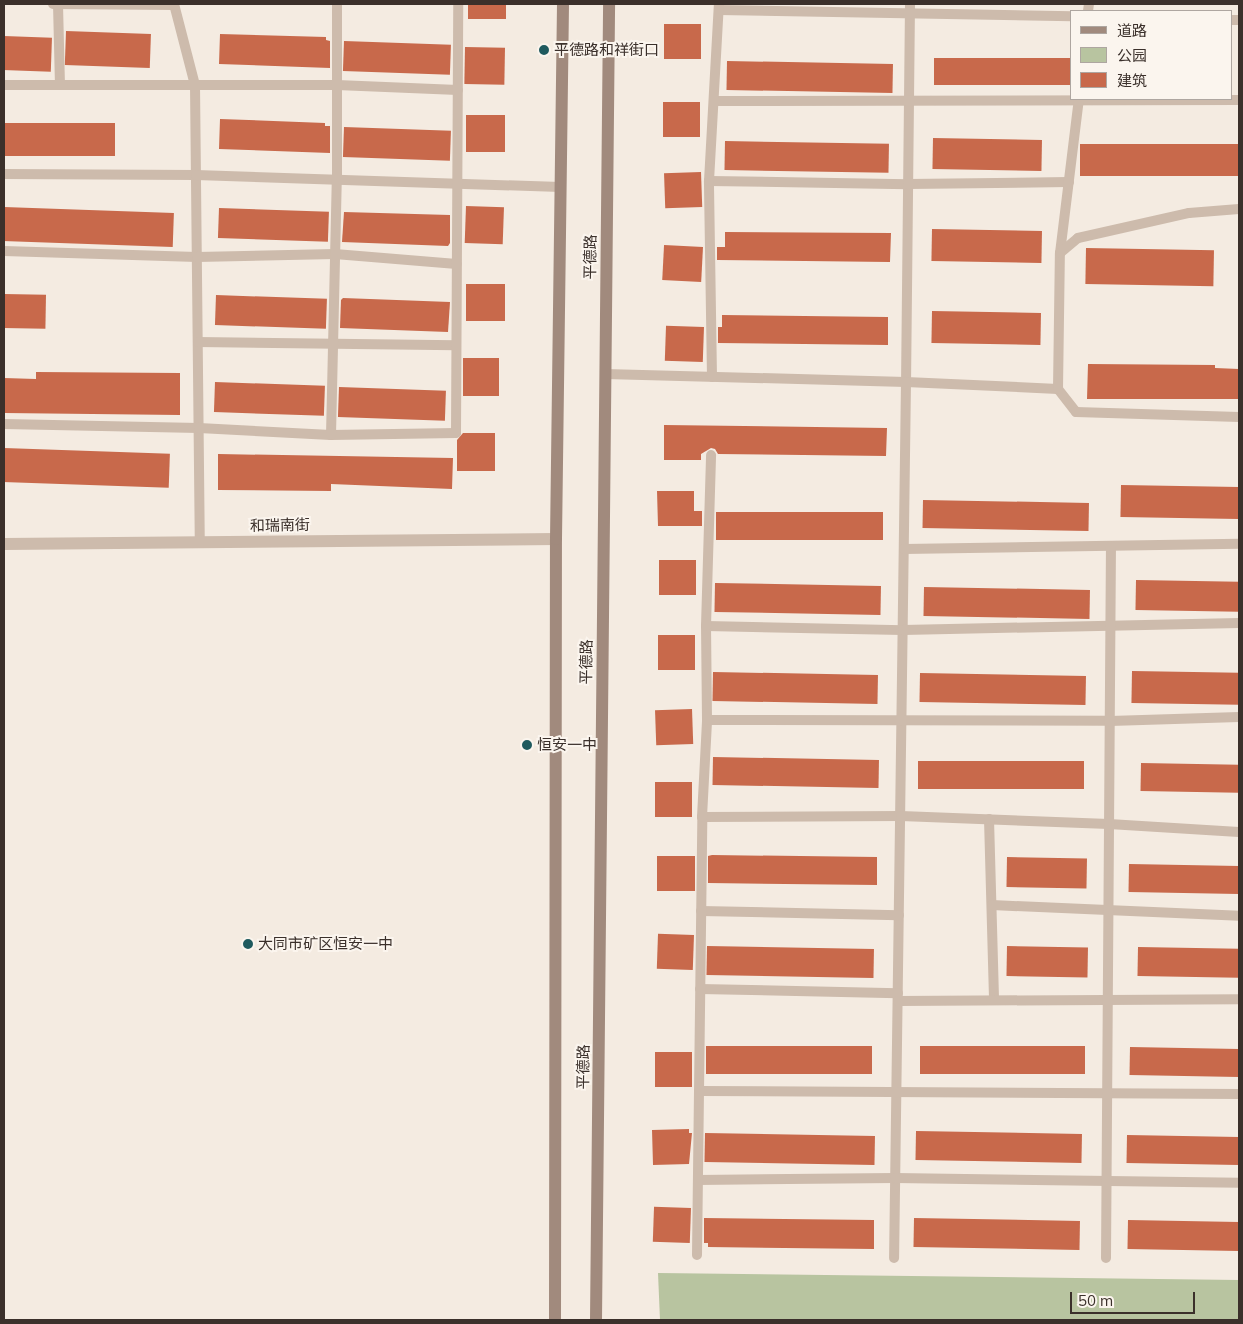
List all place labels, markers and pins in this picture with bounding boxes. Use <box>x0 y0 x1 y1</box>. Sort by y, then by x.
place label: 平德路和祥街口 <box>554 41 659 59</box>
marker: 平德路和祥街口 <box>538 44 550 56</box>
place label: 恒安一中 <box>537 736 597 754</box>
marker: 恒安一中 <box>521 739 533 751</box>
place label: 大同市矿区恒安一中 <box>258 935 393 953</box>
marker: 大同市矿区恒安一中 <box>242 938 254 950</box>

